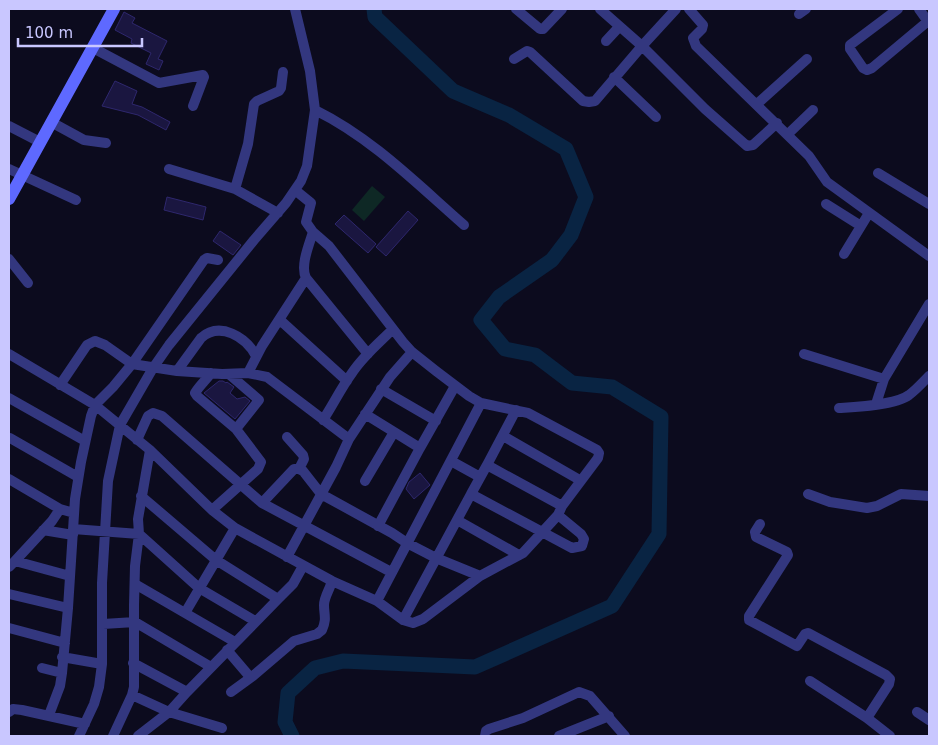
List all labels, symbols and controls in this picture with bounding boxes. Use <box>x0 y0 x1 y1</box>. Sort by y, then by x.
scale bar <box>18 15 141 47</box>
text: 100 m <box>25 24 73 42</box>

